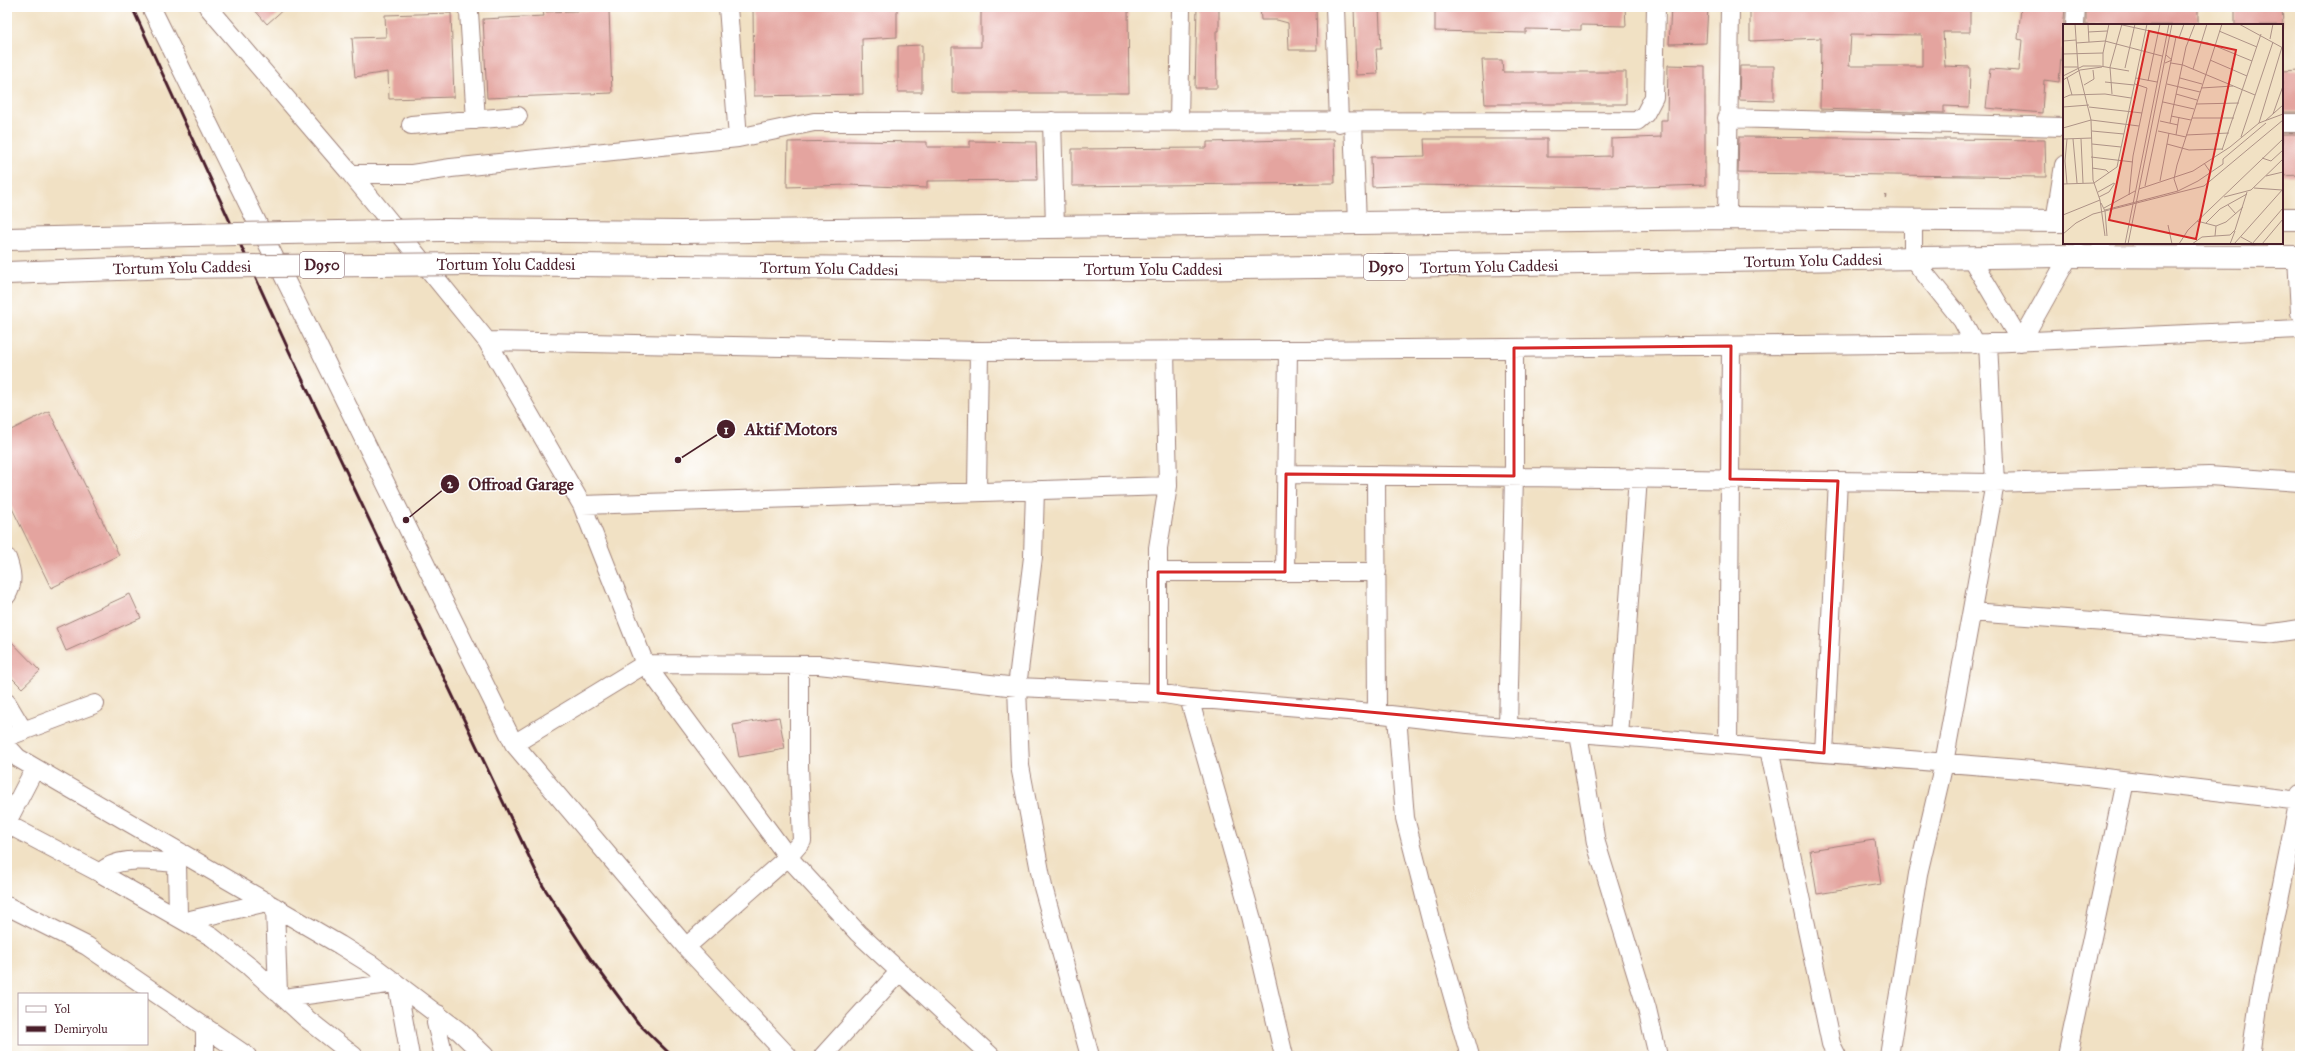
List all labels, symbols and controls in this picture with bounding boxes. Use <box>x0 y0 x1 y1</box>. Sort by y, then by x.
inset map <box>2063 24 2283 244</box>
street label: Tortum Yolu Caddesi <box>1743 250 1883 271</box>
road number: D950 <box>300 252 344 278</box>
road number: D950 <box>1364 254 1408 280</box>
street label: Tortum Yolu Caddesi <box>437 255 576 274</box>
street label: Tortum Yolu Caddesi <box>1419 256 1559 277</box>
street label: Tortum Yolu Caddesi <box>112 257 252 278</box>
street label: Tortum Yolu Caddesi <box>759 258 899 279</box>
street label: Tortum Yolu Caddesi <box>1084 260 1223 279</box>
callout: Aktif Motors <box>716 415 845 444</box>
text: Aktif Motors <box>744 419 837 440</box>
text: 1 <box>724 423 729 437</box>
callout: Offroad Garage <box>440 470 581 499</box>
text: Offroad Garage <box>468 474 574 495</box>
text: 2 <box>447 477 454 491</box>
legend <box>18 993 148 1045</box>
text: Yol <box>54 1002 71 1016</box>
text: Demiryolu <box>54 1022 108 1036</box>

